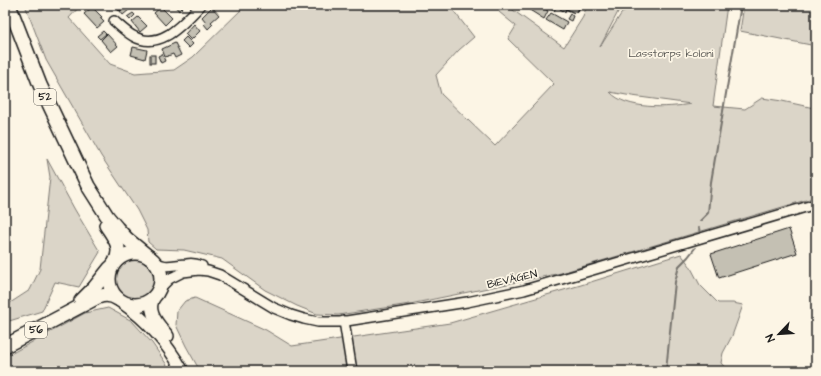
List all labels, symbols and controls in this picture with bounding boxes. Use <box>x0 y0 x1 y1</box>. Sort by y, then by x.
park label: Lasstorps koloni <box>628 46 714 61</box>
road number: 52 <box>34 89 56 105</box>
street label: BIEVÄGEN <box>485 266 539 292</box>
north arrow <box>759 314 799 354</box>
road number: 56 <box>25 322 47 338</box>
text: N <box>762 332 779 344</box>

